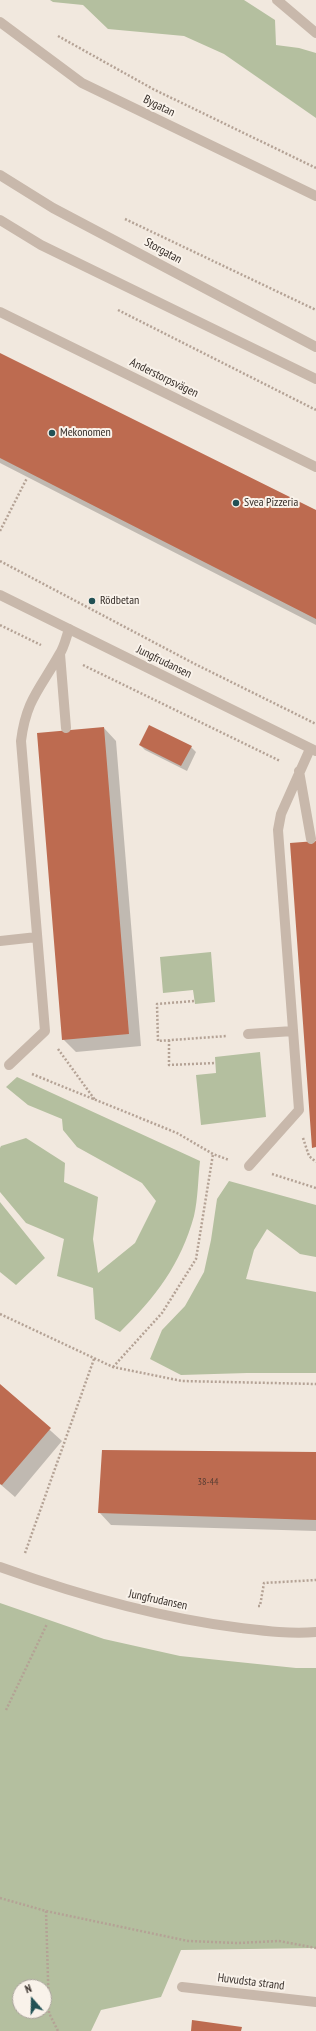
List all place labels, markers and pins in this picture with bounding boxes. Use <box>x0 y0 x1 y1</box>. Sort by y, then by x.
place label: Mekonomen <box>60 426 111 440</box>
marker: Mekonomen <box>47 428 57 438</box>
place label: Svea Pizzeria <box>244 496 298 510</box>
marker: Svea Pizzeria <box>231 498 241 508</box>
place label: Rödbetan <box>100 594 139 608</box>
marker: Rödbetan <box>87 596 97 606</box>

